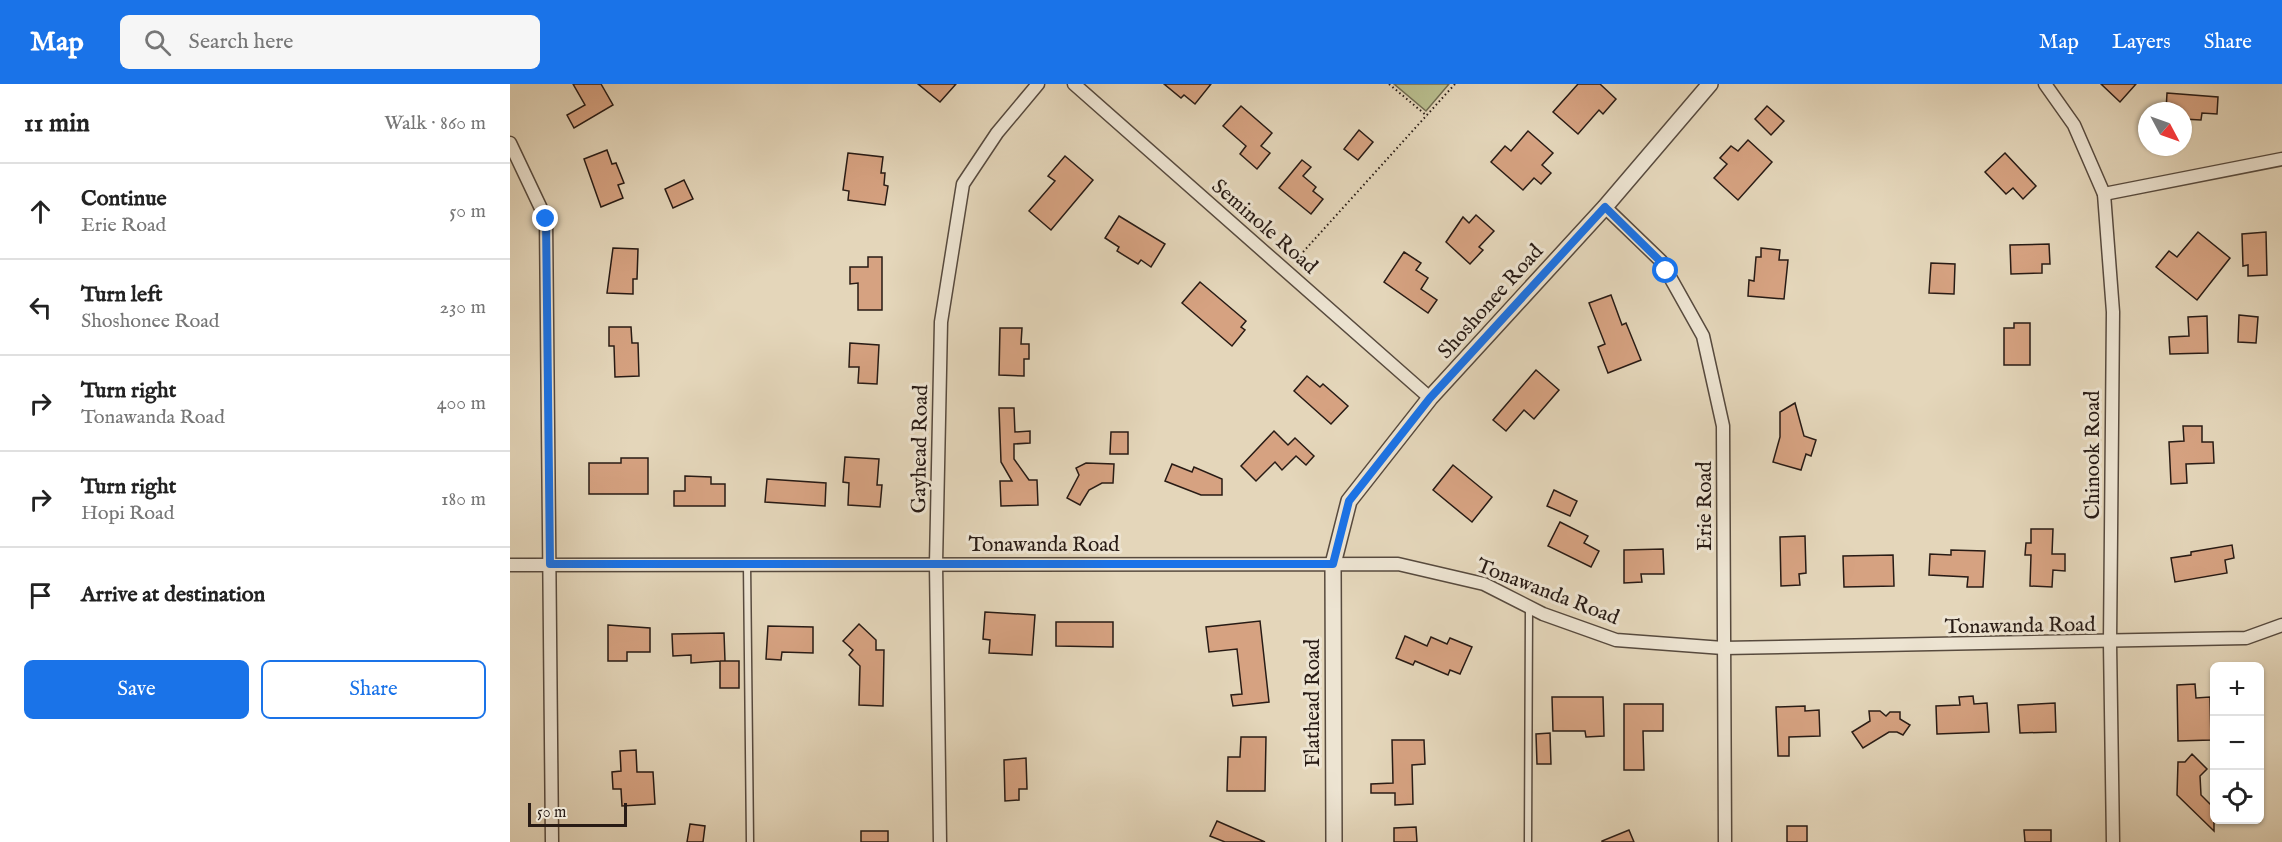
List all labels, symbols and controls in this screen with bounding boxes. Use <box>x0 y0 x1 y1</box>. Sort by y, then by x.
search box <box>120 15 540 69</box>
text: Map <box>30 25 84 60</box>
icon: search <box>141 26 174 59</box>
text: Search here <box>189 28 293 56</box>
text: Map <box>2039 29 2079 56</box>
text: Layers <box>2112 29 2171 56</box>
text: Share <box>2204 29 2252 56</box>
north arrow <box>2138 102 2192 156</box>
text: 11 min <box>24 107 90 140</box>
text: Walk · 860 m <box>384 111 486 136</box>
street label: Seminole Road <box>1205 174 1323 281</box>
text: Continue <box>81 185 167 213</box>
icon: ahead <box>24 195 57 228</box>
text: 50 m <box>449 199 486 224</box>
route end <box>532 205 558 231</box>
text: Erie Road <box>81 213 166 238</box>
street label: Shoshonee Road <box>1432 238 1550 365</box>
route start <box>1652 257 1678 283</box>
text: Turn left <box>81 281 163 309</box>
icon: left <box>24 291 57 324</box>
text: 230 m <box>440 295 486 320</box>
text: Shoshonee Road <box>81 309 220 334</box>
text: Turn right <box>81 377 176 405</box>
street label: Gayhead Road <box>906 384 935 514</box>
icon: right <box>24 387 57 420</box>
street label: Chinook Road <box>2080 390 2107 519</box>
text: 400 m <box>437 391 486 416</box>
text: Tonawanda Road <box>81 405 225 430</box>
street label: Erie Road <box>1692 460 1719 551</box>
text: Turn right <box>81 473 176 501</box>
icon: right <box>24 483 57 516</box>
text: 180 m <box>441 487 486 512</box>
text: Hopi Road <box>81 501 174 526</box>
street label: Tonawanda Road <box>968 532 1120 559</box>
street label: Tonawanda Road <box>1472 553 1624 632</box>
icon: arrive <box>24 579 57 612</box>
text: Arrive at destination <box>81 581 265 609</box>
street label: Tonawanda Road <box>1944 612 2097 641</box>
street label: Flathead Road <box>1300 638 1327 767</box>
button: Save <box>24 660 249 719</box>
button: Share <box>261 660 486 719</box>
map controls <box>2210 662 2264 824</box>
button: + <box>2210 662 2264 716</box>
button: − <box>2210 716 2264 770</box>
button: locate <box>2210 770 2264 824</box>
scale bar <box>528 800 627 828</box>
text: 50 m <box>537 803 566 823</box>

